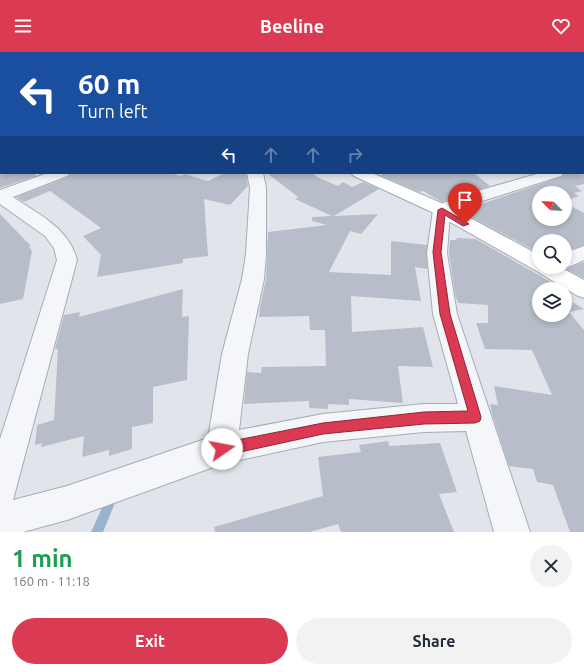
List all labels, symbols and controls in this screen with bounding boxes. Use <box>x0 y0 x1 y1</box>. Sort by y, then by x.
icon: menu <box>12 15 34 37</box>
icon: heart <box>550 15 572 37</box>
text: Beeline <box>260 16 324 36</box>
icon: left <box>12 68 64 120</box>
text: 60 m <box>78 68 140 99</box>
text: Turn left <box>78 101 148 121</box>
icon: left <box>218 144 240 166</box>
icon: ahead <box>260 144 282 166</box>
icon: ahead <box>302 144 324 166</box>
icon: right <box>344 144 366 166</box>
pin <box>448 183 482 224</box>
north arrow <box>532 186 572 226</box>
map controls <box>532 186 572 322</box>
icon: arrive <box>454 189 476 211</box>
button: search <box>532 234 572 274</box>
button: layers <box>532 282 572 322</box>
position arrow <box>201 428 243 470</box>
text: 1 min <box>12 545 73 572</box>
button: close <box>530 545 572 587</box>
text: 160 m · 11:18 <box>12 574 90 588</box>
button: Exit <box>12 618 288 664</box>
button: Share <box>296 618 572 664</box>

